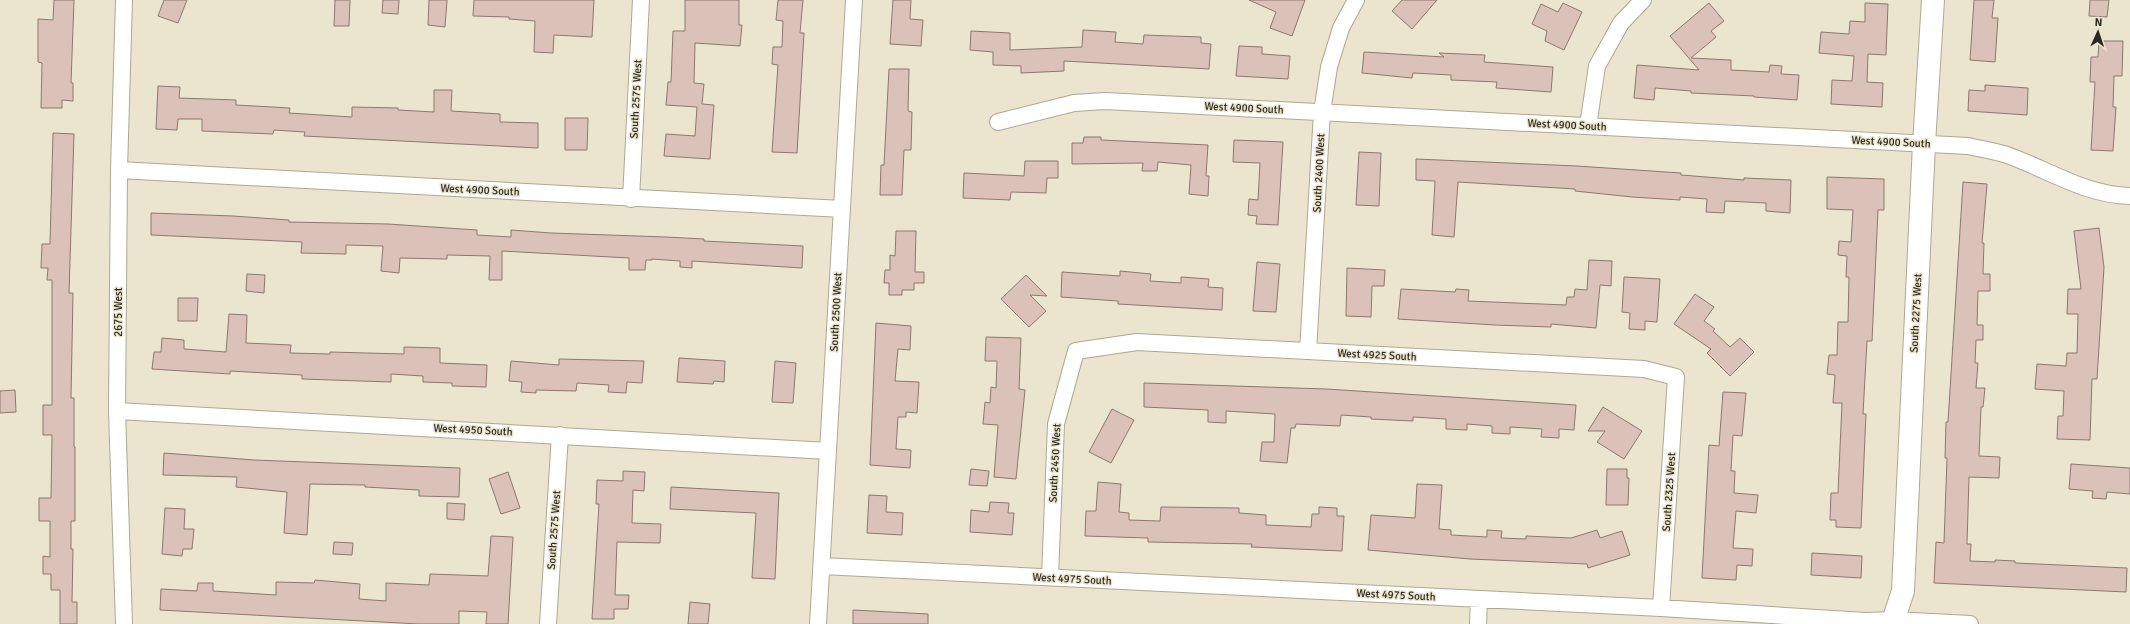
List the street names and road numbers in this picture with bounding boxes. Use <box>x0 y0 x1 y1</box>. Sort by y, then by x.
street label: South 2575 West <box>627 59 645 139</box>
street label: West 4900 South <box>1204 99 1284 117</box>
street label: West 4900 South <box>1527 116 1607 134</box>
street label: South 2400 West <box>1310 133 1328 213</box>
street label: West 4900 South <box>1851 133 1931 151</box>
street label: West 4900 South <box>440 181 520 199</box>
street label: South 2500 West <box>827 272 845 352</box>
street label: South 2275 West <box>1907 273 1925 353</box>
street label: 2675 West <box>112 287 125 337</box>
street label: West 4925 South <box>1337 346 1417 364</box>
street label: West 4950 South <box>433 421 513 439</box>
street label: South 2450 West <box>1046 423 1064 503</box>
street label: South 2325 West <box>1660 452 1678 532</box>
street label: South 2575 West <box>545 490 563 570</box>
street label: West 4975 South <box>1032 570 1112 588</box>
street label: West 4975 South <box>1356 586 1436 604</box>

